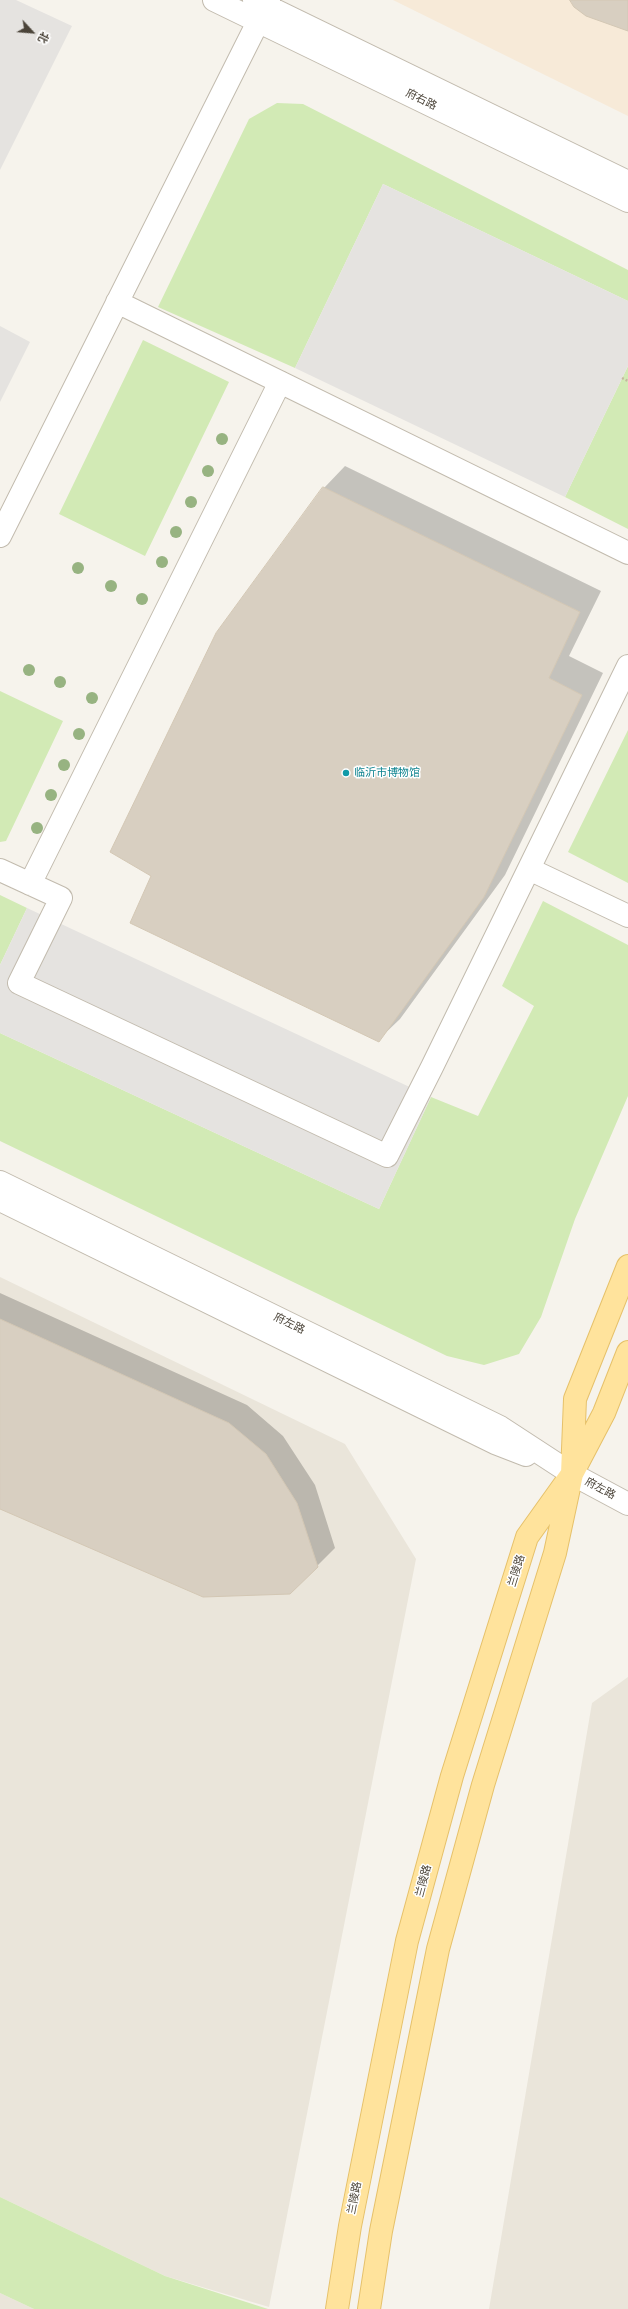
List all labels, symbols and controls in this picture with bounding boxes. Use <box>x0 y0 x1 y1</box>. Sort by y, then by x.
north arrow <box>12 12 52 52</box>
text: 北 <box>35 30 51 45</box>
street label: 府右路 <box>403 87 439 113</box>
place label: 临沂市博物馆 <box>354 766 420 780</box>
marker: 临沂市博物馆 <box>341 768 351 778</box>
street label: 府左路 <box>271 1311 307 1337</box>
street label: 府左路 <box>582 1475 618 1503</box>
street label: 兰陵路 <box>506 1553 528 1589</box>
street label: 兰陵路 <box>413 1863 435 1899</box>
street label: 兰陵路 <box>345 2181 365 2215</box>

